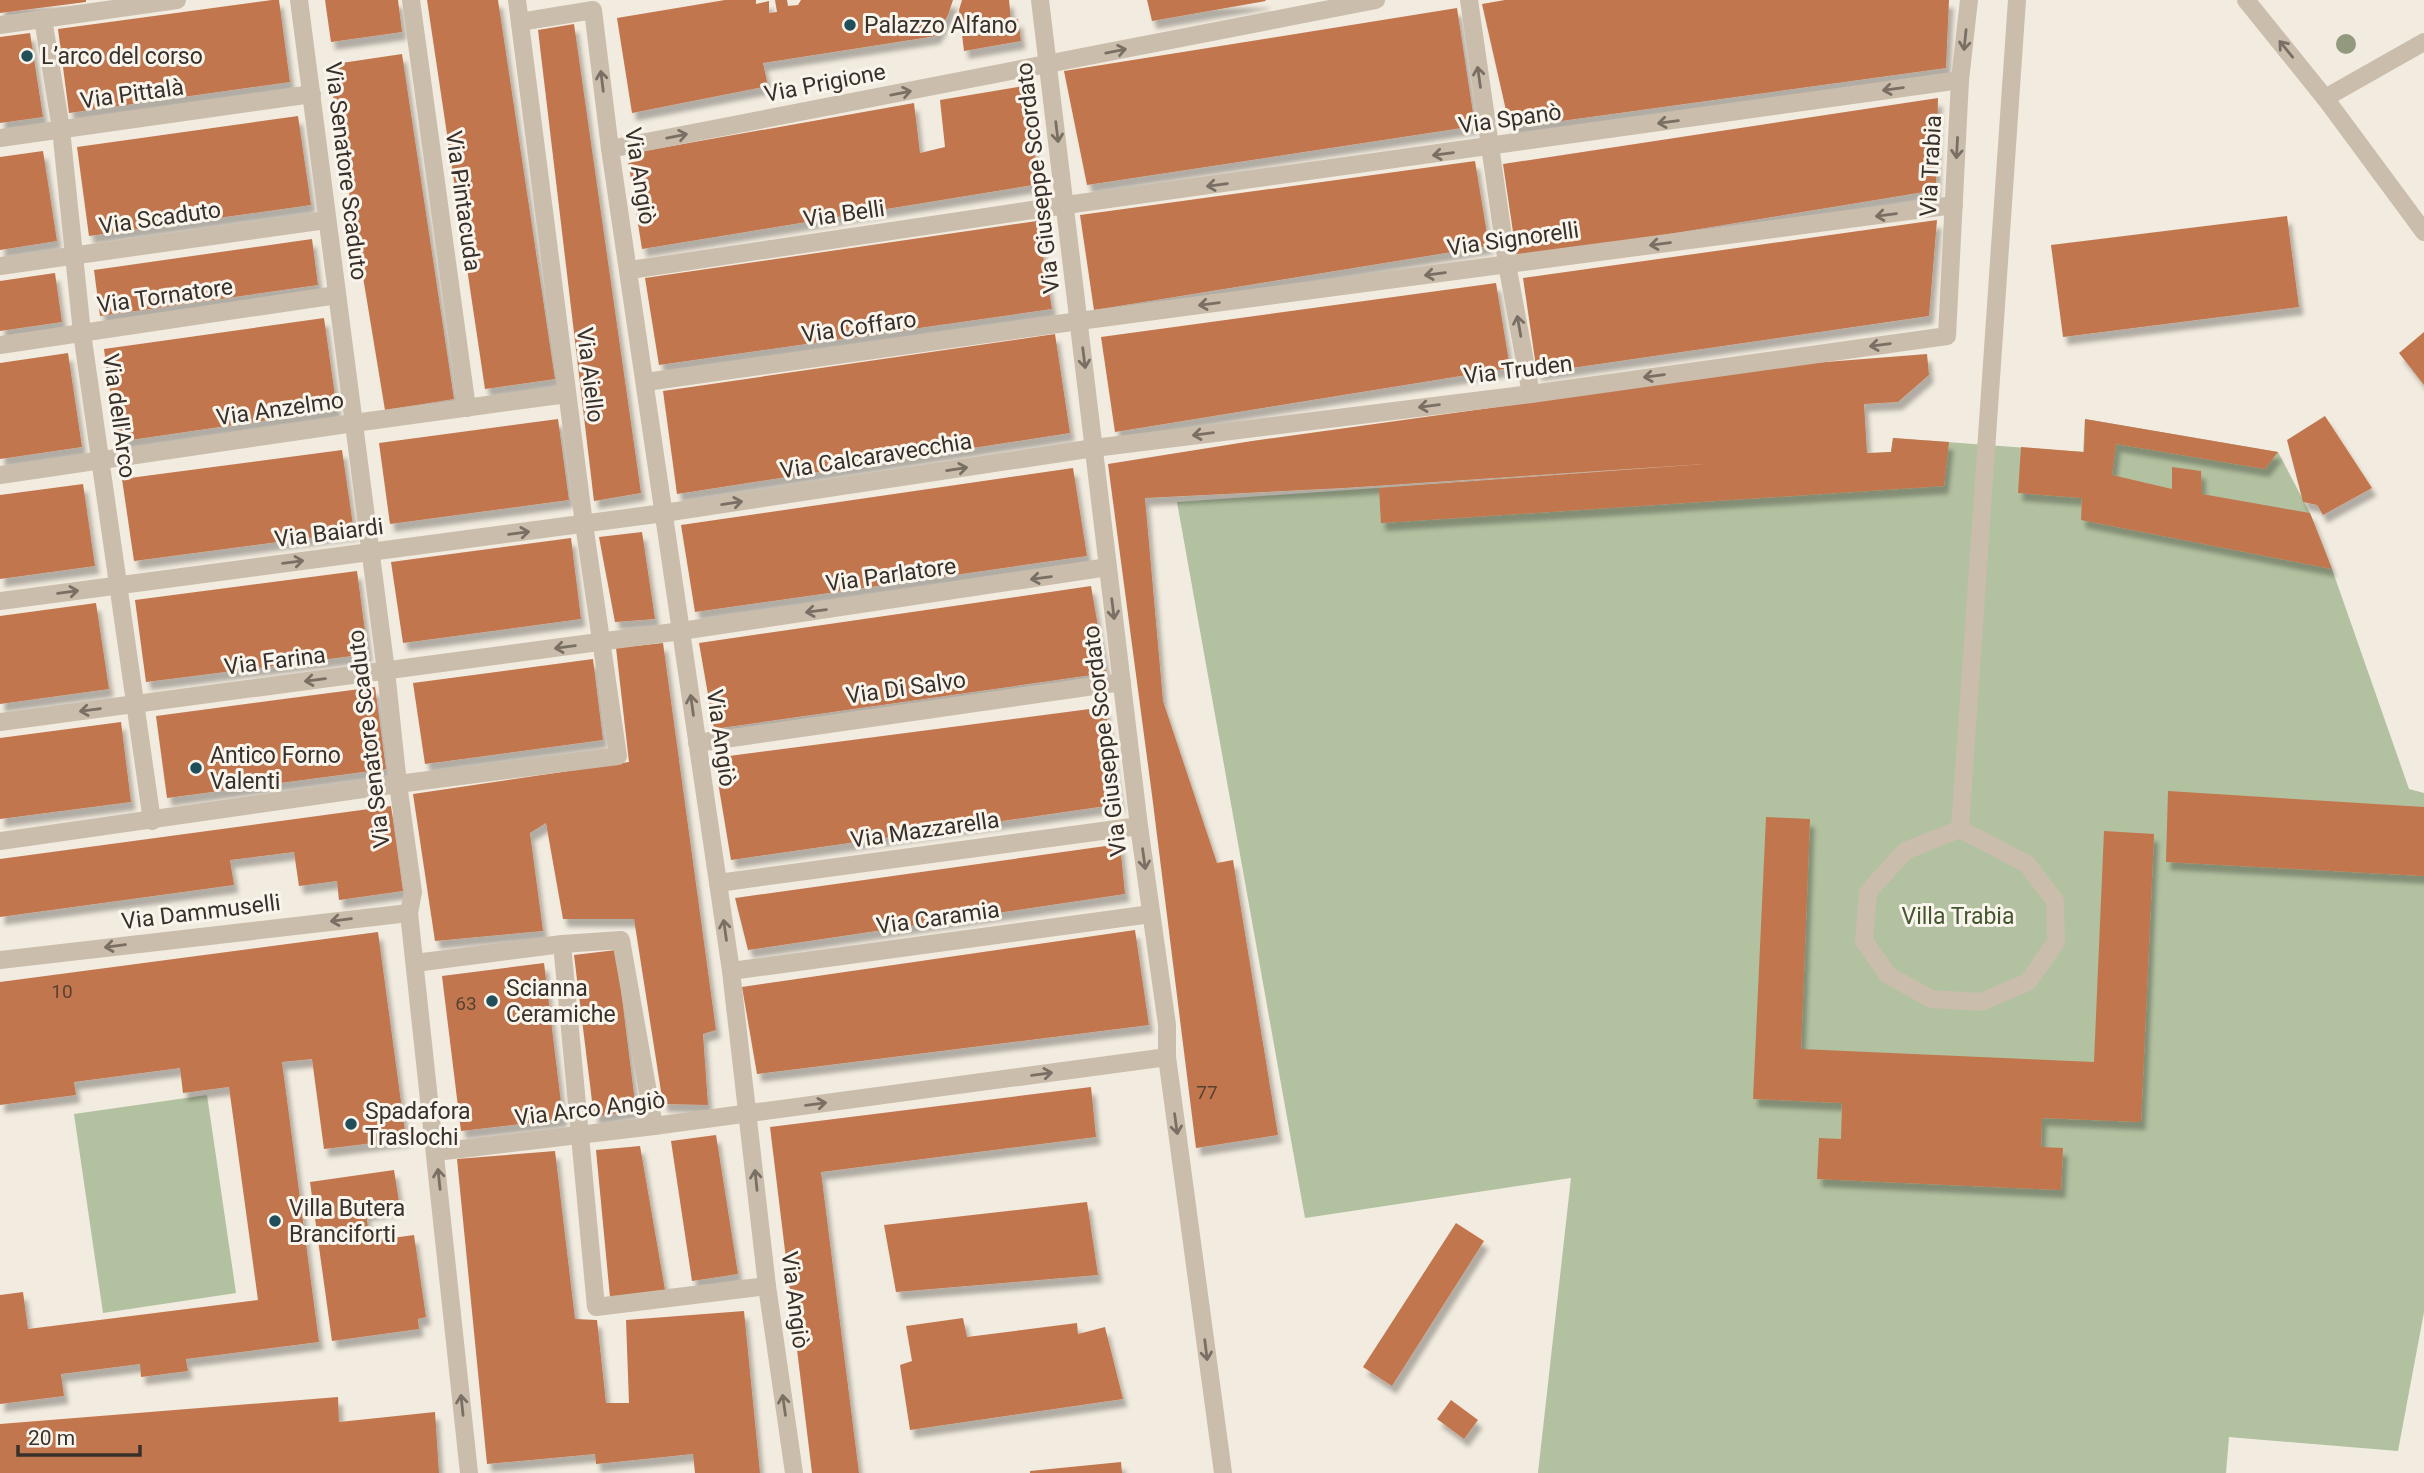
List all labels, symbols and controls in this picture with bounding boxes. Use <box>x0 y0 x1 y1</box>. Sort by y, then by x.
place label: Palazzo Alfano <box>864 12 1017 39</box>
marker: Palazzo Alfano <box>842 17 858 33</box>
one-way arrow <box>1958 28 1971 51</box>
one-way arrow <box>2278 41 2293 59</box>
place label: L’arco del corso <box>41 43 203 70</box>
one-way arrow <box>1104 44 1127 58</box>
marker: L’arco del corso <box>19 48 35 64</box>
street label: Via Prigione <box>762 58 888 108</box>
street label: Via Senatore Scaduto <box>319 60 373 282</box>
street label: Via Giuseppe Scordato <box>1010 61 1066 295</box>
one-way arrow <box>1473 67 1486 89</box>
one-way arrow <box>595 71 608 93</box>
street label: Via Pittalà <box>79 73 185 115</box>
one-way arrow <box>1882 83 1905 96</box>
one-way arrow <box>889 86 912 100</box>
street label: Via Spanò <box>1457 98 1563 140</box>
street label: Via Trabia <box>1915 114 1947 218</box>
one-way arrow <box>1657 115 1680 128</box>
one-way arrow <box>1050 121 1063 143</box>
street label: Via Angiò <box>619 126 661 226</box>
street label: Via Pintacuda <box>440 129 486 273</box>
one-way arrow <box>665 129 688 143</box>
one-way arrow <box>1950 136 1963 159</box>
one-way arrow <box>1432 147 1454 160</box>
one-way arrow <box>1206 178 1229 191</box>
street label: Via Belli <box>802 195 886 233</box>
street label: Via Scaduto <box>97 196 223 240</box>
one-way arrow <box>1875 208 1898 221</box>
street label: Via Signorelli <box>1445 216 1581 262</box>
one-way arrow <box>1649 238 1672 251</box>
one-way arrow <box>1424 268 1447 281</box>
street label: Via Tornatore <box>95 273 235 319</box>
one-way arrow <box>1198 297 1221 310</box>
street label: Via Coffaro <box>800 306 918 348</box>
one-way arrow <box>1512 315 1525 338</box>
street label: Via Aiello <box>571 326 609 424</box>
one-way arrow <box>1869 339 1891 352</box>
one-way arrow <box>1077 346 1090 369</box>
street label: Via Truden <box>1462 350 1574 390</box>
street label: Via dell'Arco <box>97 352 141 480</box>
one-way arrow <box>1643 370 1666 383</box>
street label: Via Anzelmo <box>215 387 345 431</box>
one-way arrow <box>1418 400 1440 413</box>
street label: Via Calcaravecchia <box>778 428 974 484</box>
one-way arrow <box>1192 428 1215 441</box>
one-way arrow <box>945 462 968 475</box>
one-way arrow <box>720 496 743 509</box>
street label: Via Baiardi <box>273 513 385 553</box>
one-way arrow <box>507 526 530 539</box>
street label: Via Parlatore <box>824 552 958 598</box>
one-way arrow <box>281 556 304 569</box>
one-way arrow <box>1030 571 1053 584</box>
one-way arrow <box>56 585 78 598</box>
one-way arrow <box>1107 597 1120 619</box>
one-way arrow <box>805 605 828 618</box>
street label: Via Giuseppe Scordato <box>1077 624 1133 858</box>
street label: Via Senatore Scaduto <box>342 628 396 850</box>
street label: Via Farina <box>223 641 327 681</box>
one-way arrow <box>554 641 577 654</box>
street label: Via Di Salvo <box>844 666 968 710</box>
one-way arrow <box>305 674 327 687</box>
street label: Via Angiò <box>701 688 741 788</box>
one-way arrow <box>685 694 698 716</box>
one-way arrow <box>79 703 102 716</box>
place label: Antico Forno Valenti <box>210 742 341 795</box>
marker: Antico Forno Valenti <box>188 760 204 776</box>
street label: Via Mazzarella <box>849 806 1001 854</box>
one-way arrow <box>1137 847 1150 870</box>
street label: Via Dammuselli <box>120 889 282 935</box>
street label: Via Caramia <box>875 896 1001 940</box>
park label: Villa Trabia <box>1902 903 2014 930</box>
one-way arrow <box>330 914 353 927</box>
one-way arrow <box>718 919 731 942</box>
one-way arrow <box>104 940 127 953</box>
place label: Scianna Ceramiche <box>506 975 616 1028</box>
house number: 10 <box>51 980 73 1003</box>
house number: 63 <box>455 992 477 1015</box>
marker: Scianna Ceramiche <box>484 993 500 1009</box>
one-way arrow <box>1030 1067 1053 1080</box>
house number: 77 <box>1196 1081 1218 1104</box>
street label: Via Arco Angiò <box>513 1086 667 1132</box>
place label: Spadafora Traslochi <box>365 1098 471 1151</box>
one-way arrow <box>805 1098 827 1111</box>
one-way arrow <box>1170 1113 1183 1135</box>
marker: Spadafora Traslochi <box>343 1116 359 1132</box>
one-way arrow <box>432 1168 445 1191</box>
one-way arrow <box>749 1169 762 1192</box>
place label: Villa Butera Branciforti <box>289 1195 405 1248</box>
marker: Villa Butera Branciforti <box>267 1213 283 1229</box>
street label: Via Angiò <box>776 1250 814 1350</box>
one-way arrow <box>1200 1338 1213 1361</box>
one-way arrow <box>456 1394 469 1417</box>
one-way arrow <box>777 1395 790 1417</box>
scale bar <box>18 1414 140 1458</box>
text: 20 m <box>28 1426 75 1450</box>

